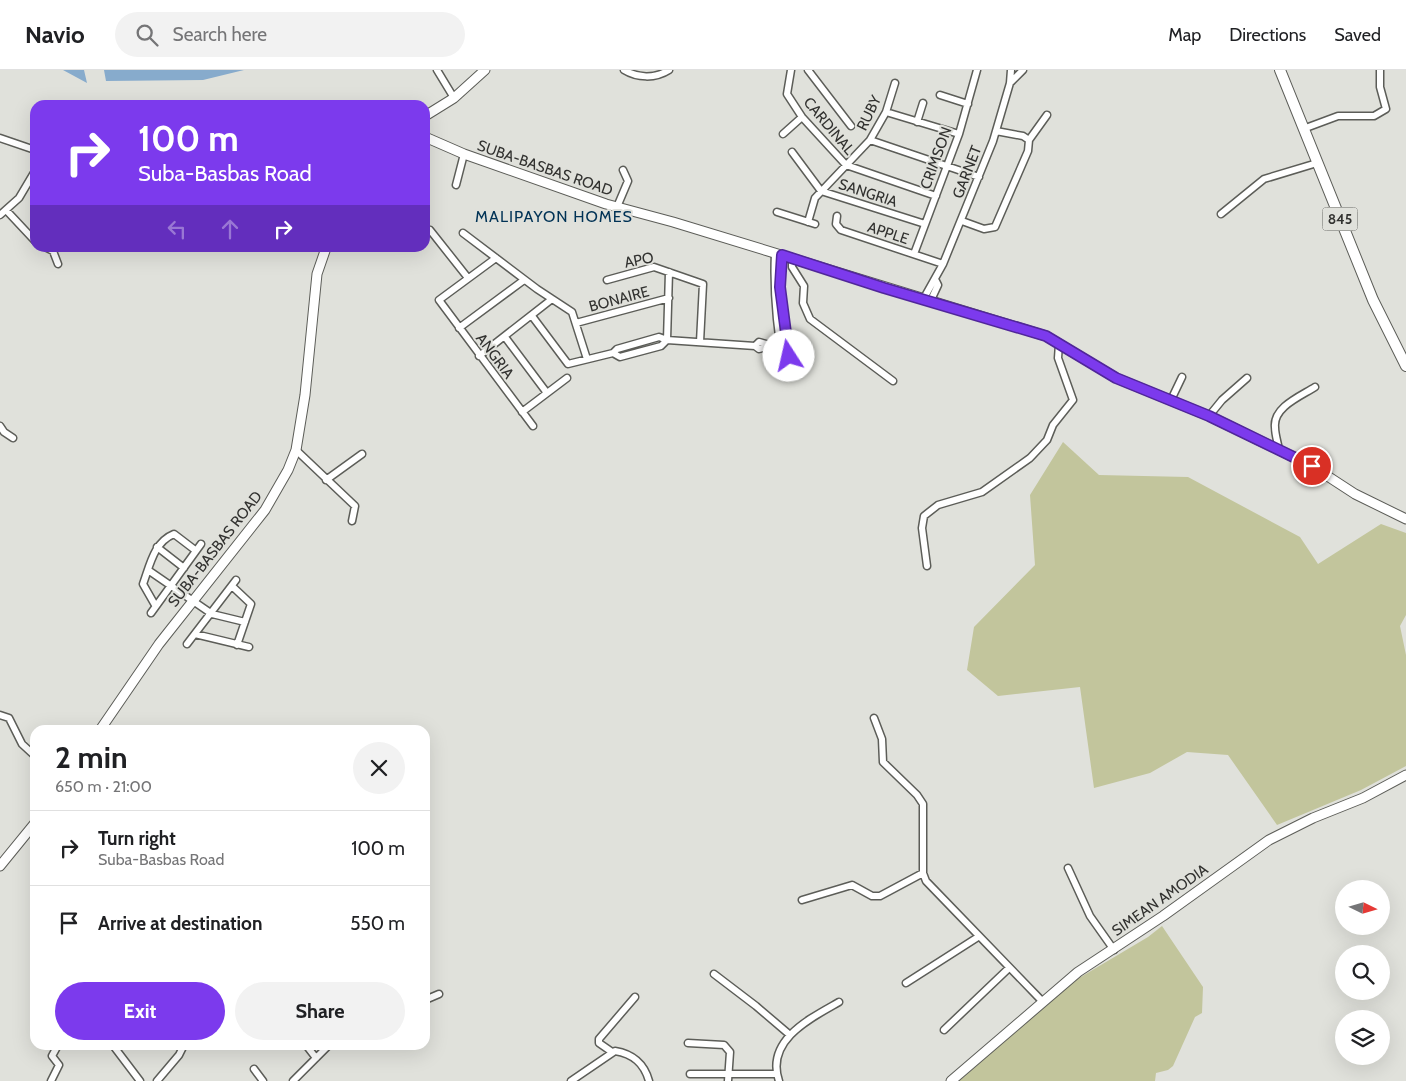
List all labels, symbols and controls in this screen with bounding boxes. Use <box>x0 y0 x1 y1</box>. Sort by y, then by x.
search box <box>115 12 465 57</box>
text: Navio <box>25 20 85 49</box>
icon: search <box>133 21 161 49</box>
text: Search here <box>173 23 267 46</box>
text: Map <box>1168 24 1201 46</box>
text: Directions <box>1229 24 1306 46</box>
text: Saved <box>1334 24 1381 46</box>
street label: RUBY <box>853 92 885 134</box>
street label: CARDINAL <box>800 94 859 159</box>
text: 100 m <box>138 117 239 160</box>
icon: right <box>55 120 120 185</box>
street label: CRIMSON <box>916 124 956 192</box>
street label: SUBA-BASBAS ROAD <box>475 136 615 200</box>
street label: GARNET <box>949 143 985 201</box>
text: Suba-Basbas Road <box>138 160 312 187</box>
street label: SANGRIA <box>836 175 900 211</box>
district label: MALIPAYON HOMES <box>475 207 633 226</box>
road number: 845 <box>1322 208 1358 230</box>
icon: left <box>163 215 191 243</box>
icon: ahead <box>216 215 244 243</box>
icon: right <box>269 215 297 243</box>
street label: APPLE <box>865 218 911 248</box>
street label: APO <box>623 248 655 272</box>
street label: BONAIRE <box>587 282 651 316</box>
position arrow <box>762 329 814 381</box>
street label: ANGRIA <box>472 330 518 383</box>
pin <box>1291 445 1333 487</box>
icon: arrive <box>1298 452 1326 480</box>
street label: SUBA-BASBAS ROAD <box>164 487 266 611</box>
text: 2 min <box>55 739 127 776</box>
button: close <box>353 742 405 794</box>
text: 650 m · 21:00 <box>55 777 152 796</box>
text: Turn right <box>98 827 176 850</box>
icon: right <box>55 834 83 862</box>
text: 100 m <box>351 837 405 860</box>
text: Suba-Basbas Road <box>98 850 224 869</box>
street label: SIMEAN AMODIA <box>1109 860 1212 940</box>
north arrow <box>1335 880 1390 935</box>
map controls <box>1335 880 1390 1065</box>
icon: arrive <box>55 909 83 937</box>
text: Arrive at destination <box>98 912 262 935</box>
text: 550 m <box>350 912 405 935</box>
button: search <box>1335 945 1390 1000</box>
button: Exit <box>55 982 225 1040</box>
button: Share <box>235 982 405 1040</box>
button: layers <box>1335 1010 1390 1065</box>

